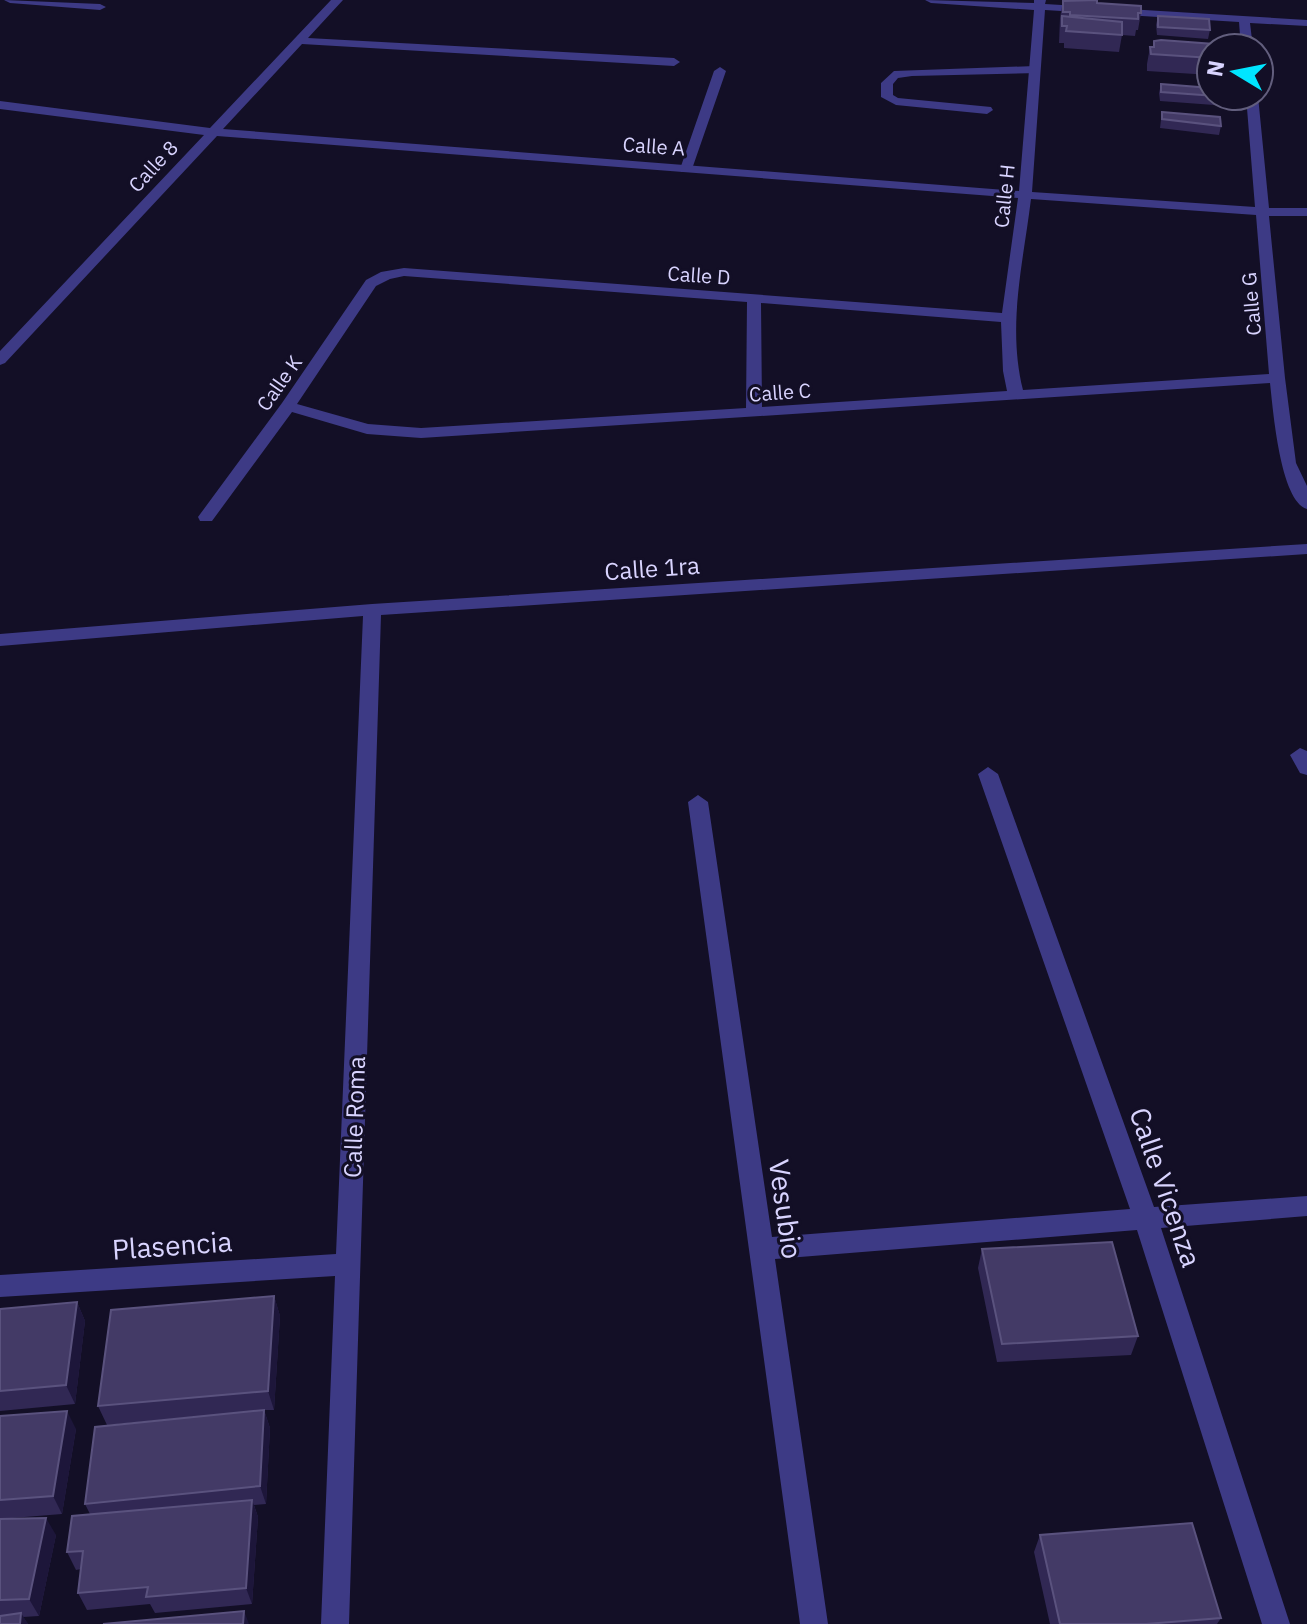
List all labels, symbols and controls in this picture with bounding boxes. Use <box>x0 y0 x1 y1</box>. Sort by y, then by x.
north arrow <box>1195 32 1275 112</box>
text: N <box>1199 58 1230 79</box>
street label: Calle A <box>622 130 686 162</box>
street label: Calle 8 <box>122 134 184 198</box>
street label: Calle H <box>987 163 1021 229</box>
street label: Calle D <box>667 259 731 291</box>
street label: Calle G <box>1235 271 1267 337</box>
street label: Calle K <box>250 349 308 416</box>
street label: Calle C <box>748 376 812 408</box>
street label: Calle 1ra <box>603 549 701 587</box>
street label: Calle Roma <box>336 1055 372 1178</box>
street label: Calle Vicenza <box>1121 1102 1211 1272</box>
street label: Vesubio <box>761 1157 811 1261</box>
street label: Plasencia <box>111 1222 233 1268</box>

